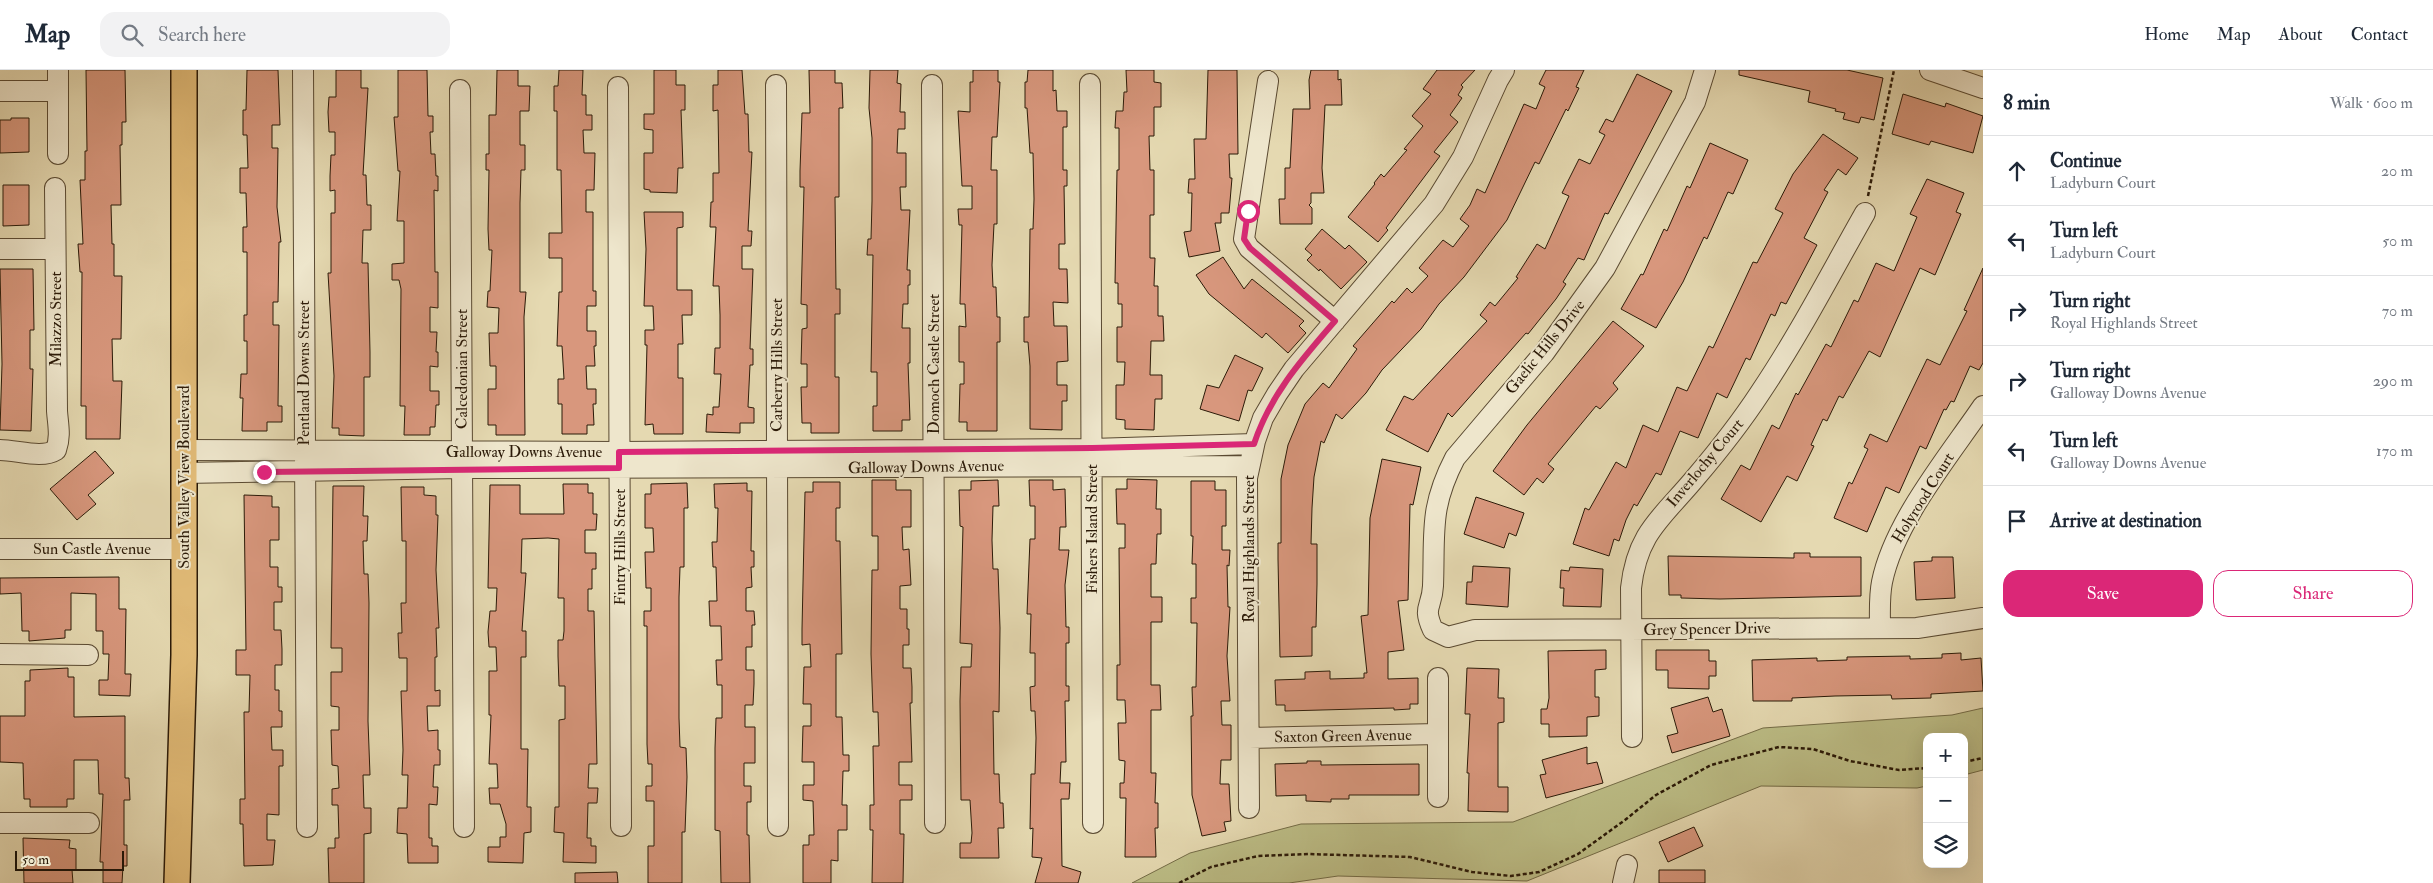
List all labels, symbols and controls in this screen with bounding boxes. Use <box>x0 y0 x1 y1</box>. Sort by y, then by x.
search box <box>100 12 450 57</box>
text: Map <box>25 19 70 50</box>
icon: search <box>118 21 146 49</box>
text: Search here <box>158 23 246 47</box>
text: Home <box>2144 23 2189 46</box>
text: Map <box>2217 23 2251 46</box>
text: About <box>2279 23 2323 46</box>
text: Contact <box>2351 23 2408 46</box>
text: 8 min <box>2003 89 2050 116</box>
text: Walk · 600 m <box>2330 93 2413 113</box>
text: Continue <box>2050 149 2121 173</box>
icon: ahead <box>2003 157 2031 185</box>
text: 20 m <box>2381 161 2413 181</box>
text: Ladyburn Court <box>2050 173 2156 193</box>
route start <box>1237 200 1260 223</box>
text: Turn left <box>2050 219 2118 243</box>
icon: left <box>2003 227 2031 255</box>
text: 50 m <box>2382 231 2413 251</box>
text: Ladyburn Court <box>2050 243 2156 263</box>
street label: Milazzo Street <box>46 271 66 367</box>
text: Turn right <box>2050 289 2130 313</box>
street label: Domoch Castle Street <box>924 294 944 434</box>
street label: Gaelic Hills Drive <box>1501 295 1589 398</box>
icon: right <box>2003 297 2031 325</box>
street label: Carberry Hills Street <box>767 298 787 432</box>
street label: Pentland Downs Street <box>294 300 314 446</box>
text: 70 m <box>2382 301 2413 321</box>
street label: Calcedonian Street <box>452 309 472 429</box>
text: Royal Highlands Street <box>2050 313 2198 333</box>
text: Turn right <box>2050 359 2130 383</box>
icon: right <box>2003 367 2031 395</box>
text: 290 m <box>2373 371 2413 391</box>
text: Galloway Downs Avenue <box>2050 383 2206 403</box>
street label: South Valley View Boulevard <box>174 385 194 569</box>
street label: Inverlochy Court <box>1662 415 1748 511</box>
text: Turn left <box>2050 429 2118 453</box>
icon: left <box>2003 437 2031 465</box>
text: 170 m <box>2376 441 2413 461</box>
street label: Galloway Downs Avenue <box>446 442 602 462</box>
street label: Holyrood Court <box>1887 449 1959 547</box>
text: Galloway Downs Avenue <box>2050 453 2206 473</box>
street label: Galloway Downs Avenue <box>848 456 1005 478</box>
route end <box>253 461 276 484</box>
street label: Fishers Island Street <box>1082 464 1102 594</box>
street label: Royal Highlands Street <box>1239 475 1259 623</box>
street label: Fintry Hills Street <box>610 489 630 605</box>
icon: arrive <box>2003 507 2031 535</box>
text: Arrive at destination <box>2050 509 2202 533</box>
street label: Sun Castle Avenue <box>33 539 151 559</box>
button: Save <box>2003 570 2203 617</box>
button: Share <box>2213 570 2413 617</box>
street label: Grey Spencer Drive <box>1643 618 1771 641</box>
street label: Saxton Green Avenue <box>1274 725 1412 747</box>
map controls <box>1923 733 1968 868</box>
button: + <box>1923 733 1968 778</box>
button: − <box>1923 778 1968 823</box>
button: layers <box>1923 823 1968 868</box>
scale bar <box>15 848 124 871</box>
text: 50 m <box>22 851 49 868</box>

